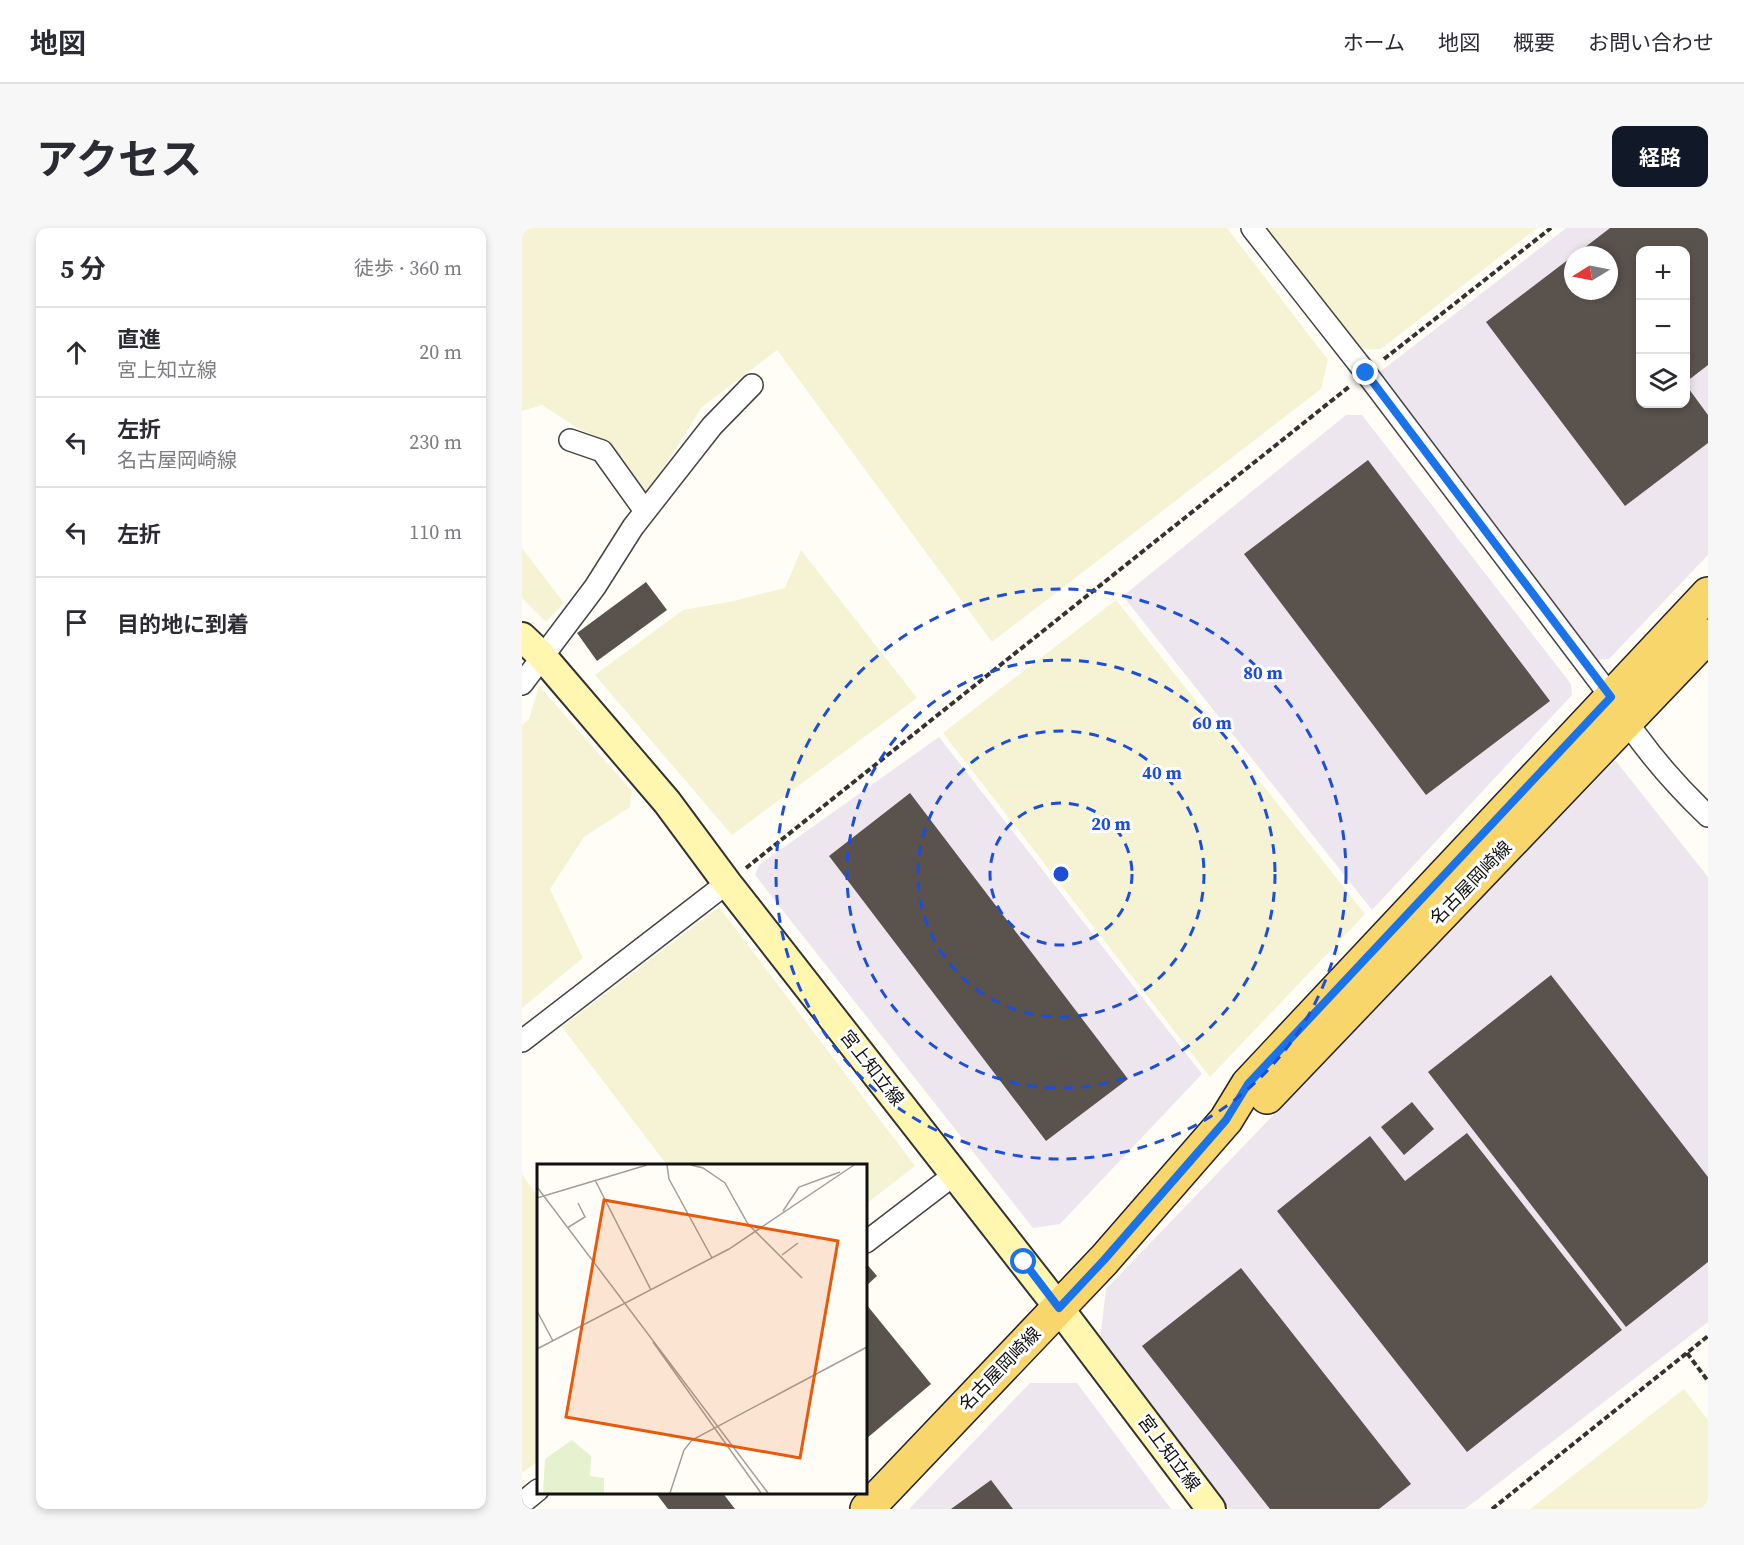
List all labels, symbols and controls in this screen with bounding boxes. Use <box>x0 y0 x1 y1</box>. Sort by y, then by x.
text: 地図 <box>30 24 86 62</box>
text: ホーム <box>1343 28 1405 57</box>
text: 地図 <box>1438 28 1480 57</box>
text: 概要 <box>1513 28 1555 57</box>
text: お問い合わせ <box>1588 28 1714 57</box>
button: 経路 <box>1612 126 1708 187</box>
text: アクセス <box>36 130 202 188</box>
north arrow <box>1564 246 1618 300</box>
map controls <box>1636 246 1690 408</box>
button: + <box>1636 246 1690 300</box>
text: 5 分 <box>60 251 106 287</box>
text: 徒歩 · 360 m <box>354 254 462 282</box>
button: − <box>1636 300 1690 354</box>
text: 直進 <box>117 324 161 354</box>
icon: ahead <box>60 336 93 369</box>
text: 20 m <box>419 338 462 366</box>
button: layers <box>1636 354 1690 408</box>
text: 宮上知立線 <box>117 356 217 384</box>
route end <box>1352 359 1378 385</box>
text: 左折 <box>117 414 161 444</box>
icon: left <box>60 426 93 459</box>
text: 230 m <box>409 428 462 456</box>
text: 名古屋岡崎線 <box>117 446 237 474</box>
icon: left <box>60 516 93 549</box>
text: 110 m <box>409 518 462 546</box>
text: 左折 <box>117 519 161 549</box>
icon: arrive <box>60 606 93 639</box>
text: 目的地に到着 <box>117 609 249 639</box>
text: 80 m <box>1243 660 1283 685</box>
text: 60 m <box>1192 710 1232 735</box>
text: 40 m <box>1142 760 1182 785</box>
text: 20 m <box>1091 811 1131 836</box>
street label: 名古屋岡崎線 <box>1424 835 1517 930</box>
centre of rings <box>1051 864 1071 884</box>
street label: 宮上知立線 <box>835 1025 910 1111</box>
inset map <box>537 1164 867 1494</box>
route start <box>1010 1248 1036 1274</box>
street label: 名古屋岡崎線 <box>953 1321 1046 1416</box>
street label: 宮上知立線 <box>1132 1409 1206 1496</box>

